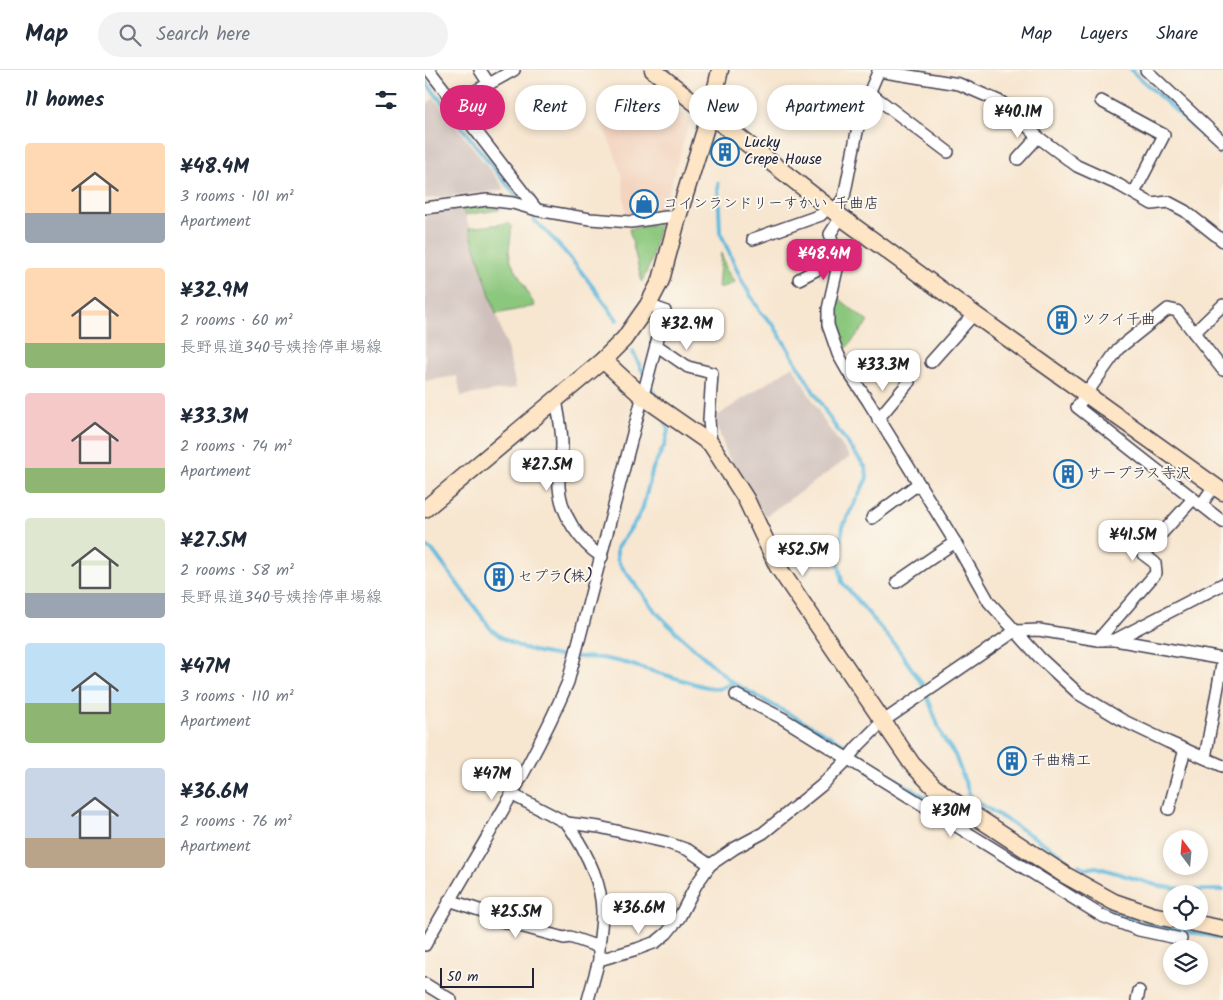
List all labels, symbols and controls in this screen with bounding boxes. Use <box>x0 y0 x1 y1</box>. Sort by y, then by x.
search box <box>98 12 448 57</box>
text: Map <box>25 15 68 54</box>
text: Search here <box>156 20 250 50</box>
text: Map <box>1021 20 1052 49</box>
text: Layers <box>1080 20 1128 49</box>
text: Share <box>1156 20 1198 49</box>
icon: search <box>116 21 144 49</box>
text: 11 homes <box>25 84 104 117</box>
chip: Buy <box>440 85 505 130</box>
chip: Rent <box>515 85 586 130</box>
chip: Filters <box>596 85 679 130</box>
chip: New <box>689 85 757 130</box>
chip: Apartment <box>767 85 883 130</box>
icon: filters <box>372 86 400 114</box>
pin: ¥40.1M <box>977 97 1059 139</box>
text: ¥40.1M <box>994 100 1042 125</box>
place label: Lucky Crepe House <box>744 131 822 172</box>
building icon: Lucky Crepe House <box>710 137 740 167</box>
text: ¥48.4M <box>180 151 249 184</box>
icon: home <box>65 163 125 223</box>
text: 3 rooms · 101 m² <box>180 184 294 209</box>
shop icon: コインランドリーすかい 千曲店 <box>629 189 659 219</box>
place label: コインランドリーすかい 千曲店 <box>663 192 879 216</box>
text: Apartment <box>180 209 251 234</box>
pin: ¥48.4M <box>783 238 865 281</box>
text: ¥48.4M <box>798 242 850 267</box>
text: ¥32.9M <box>180 275 248 308</box>
icon: home <box>65 288 125 348</box>
building icon: ツクイ千曲 <box>1047 305 1077 335</box>
text: 2 rooms · 60 m² <box>180 308 293 333</box>
pin: ¥32.9M <box>646 308 728 351</box>
place label: ツクイ千曲 <box>1081 308 1156 332</box>
text: ¥32.9M <box>661 312 713 337</box>
text: 長野県道340号姨捨停車場線 <box>180 335 382 360</box>
pin: ¥33.3M <box>842 350 924 392</box>
text: ¥33.3M <box>857 353 909 378</box>
text: ¥33.3M <box>180 401 248 434</box>
icon: home <box>65 413 125 473</box>
text: 2 rooms · 74 m² <box>180 434 292 459</box>
pin: ¥27.5M <box>506 450 588 492</box>
text: ¥27.5M <box>522 453 572 478</box>
text: Apartment <box>180 459 251 484</box>
building icon: サープラス寺沢 <box>1053 459 1083 489</box>
place label: サープラス寺沢 <box>1087 462 1191 486</box>
pin: ¥41.5M <box>1092 520 1174 562</box>
text: ¥41.5M <box>1109 523 1157 548</box>
text: ¥27.5M <box>180 525 247 558</box>
pin: ¥52.5M <box>762 534 844 577</box>
icon: home <box>65 538 125 598</box>
text: ¥52.5M <box>777 538 829 563</box>
text: 2 rooms · 58 m² <box>180 558 294 583</box>
building icon: セプラ(株) <box>484 562 514 592</box>
place label: セプラ(株) <box>518 565 593 589</box>
text: 長野県道340号姨捨停車場線 <box>180 585 382 610</box>
text: ¥47M <box>180 651 230 684</box>
icon: home <box>65 663 125 723</box>
text: 3 rooms · 110 m² <box>180 684 294 709</box>
text: Apartment <box>180 709 251 734</box>
building icon: 千曲精工 <box>997 746 1027 776</box>
place label: 千曲精工 <box>1031 749 1091 773</box>
pin: ¥47M <box>462 758 522 801</box>
text: ¥47M <box>473 762 511 787</box>
text: ¥36.6M <box>180 776 248 809</box>
icon: home <box>65 788 125 848</box>
pin: ¥30M <box>921 796 981 838</box>
text: ¥30M <box>932 799 970 824</box>
text: 2 rooms · 76 m² <box>180 809 292 834</box>
north arrow <box>1163 830 1207 875</box>
map controls <box>1163 830 1208 985</box>
text: Apartment <box>180 834 251 859</box>
button: locate <box>1163 885 1208 930</box>
pin: ¥36.6M <box>598 892 680 935</box>
pin: ¥25.5M <box>475 896 557 939</box>
text: ¥36.6M <box>613 896 665 921</box>
text: ¥25.5M <box>490 900 542 925</box>
button: layers <box>1163 940 1208 985</box>
scale bar <box>440 965 534 988</box>
text: 50 m <box>447 966 478 988</box>

